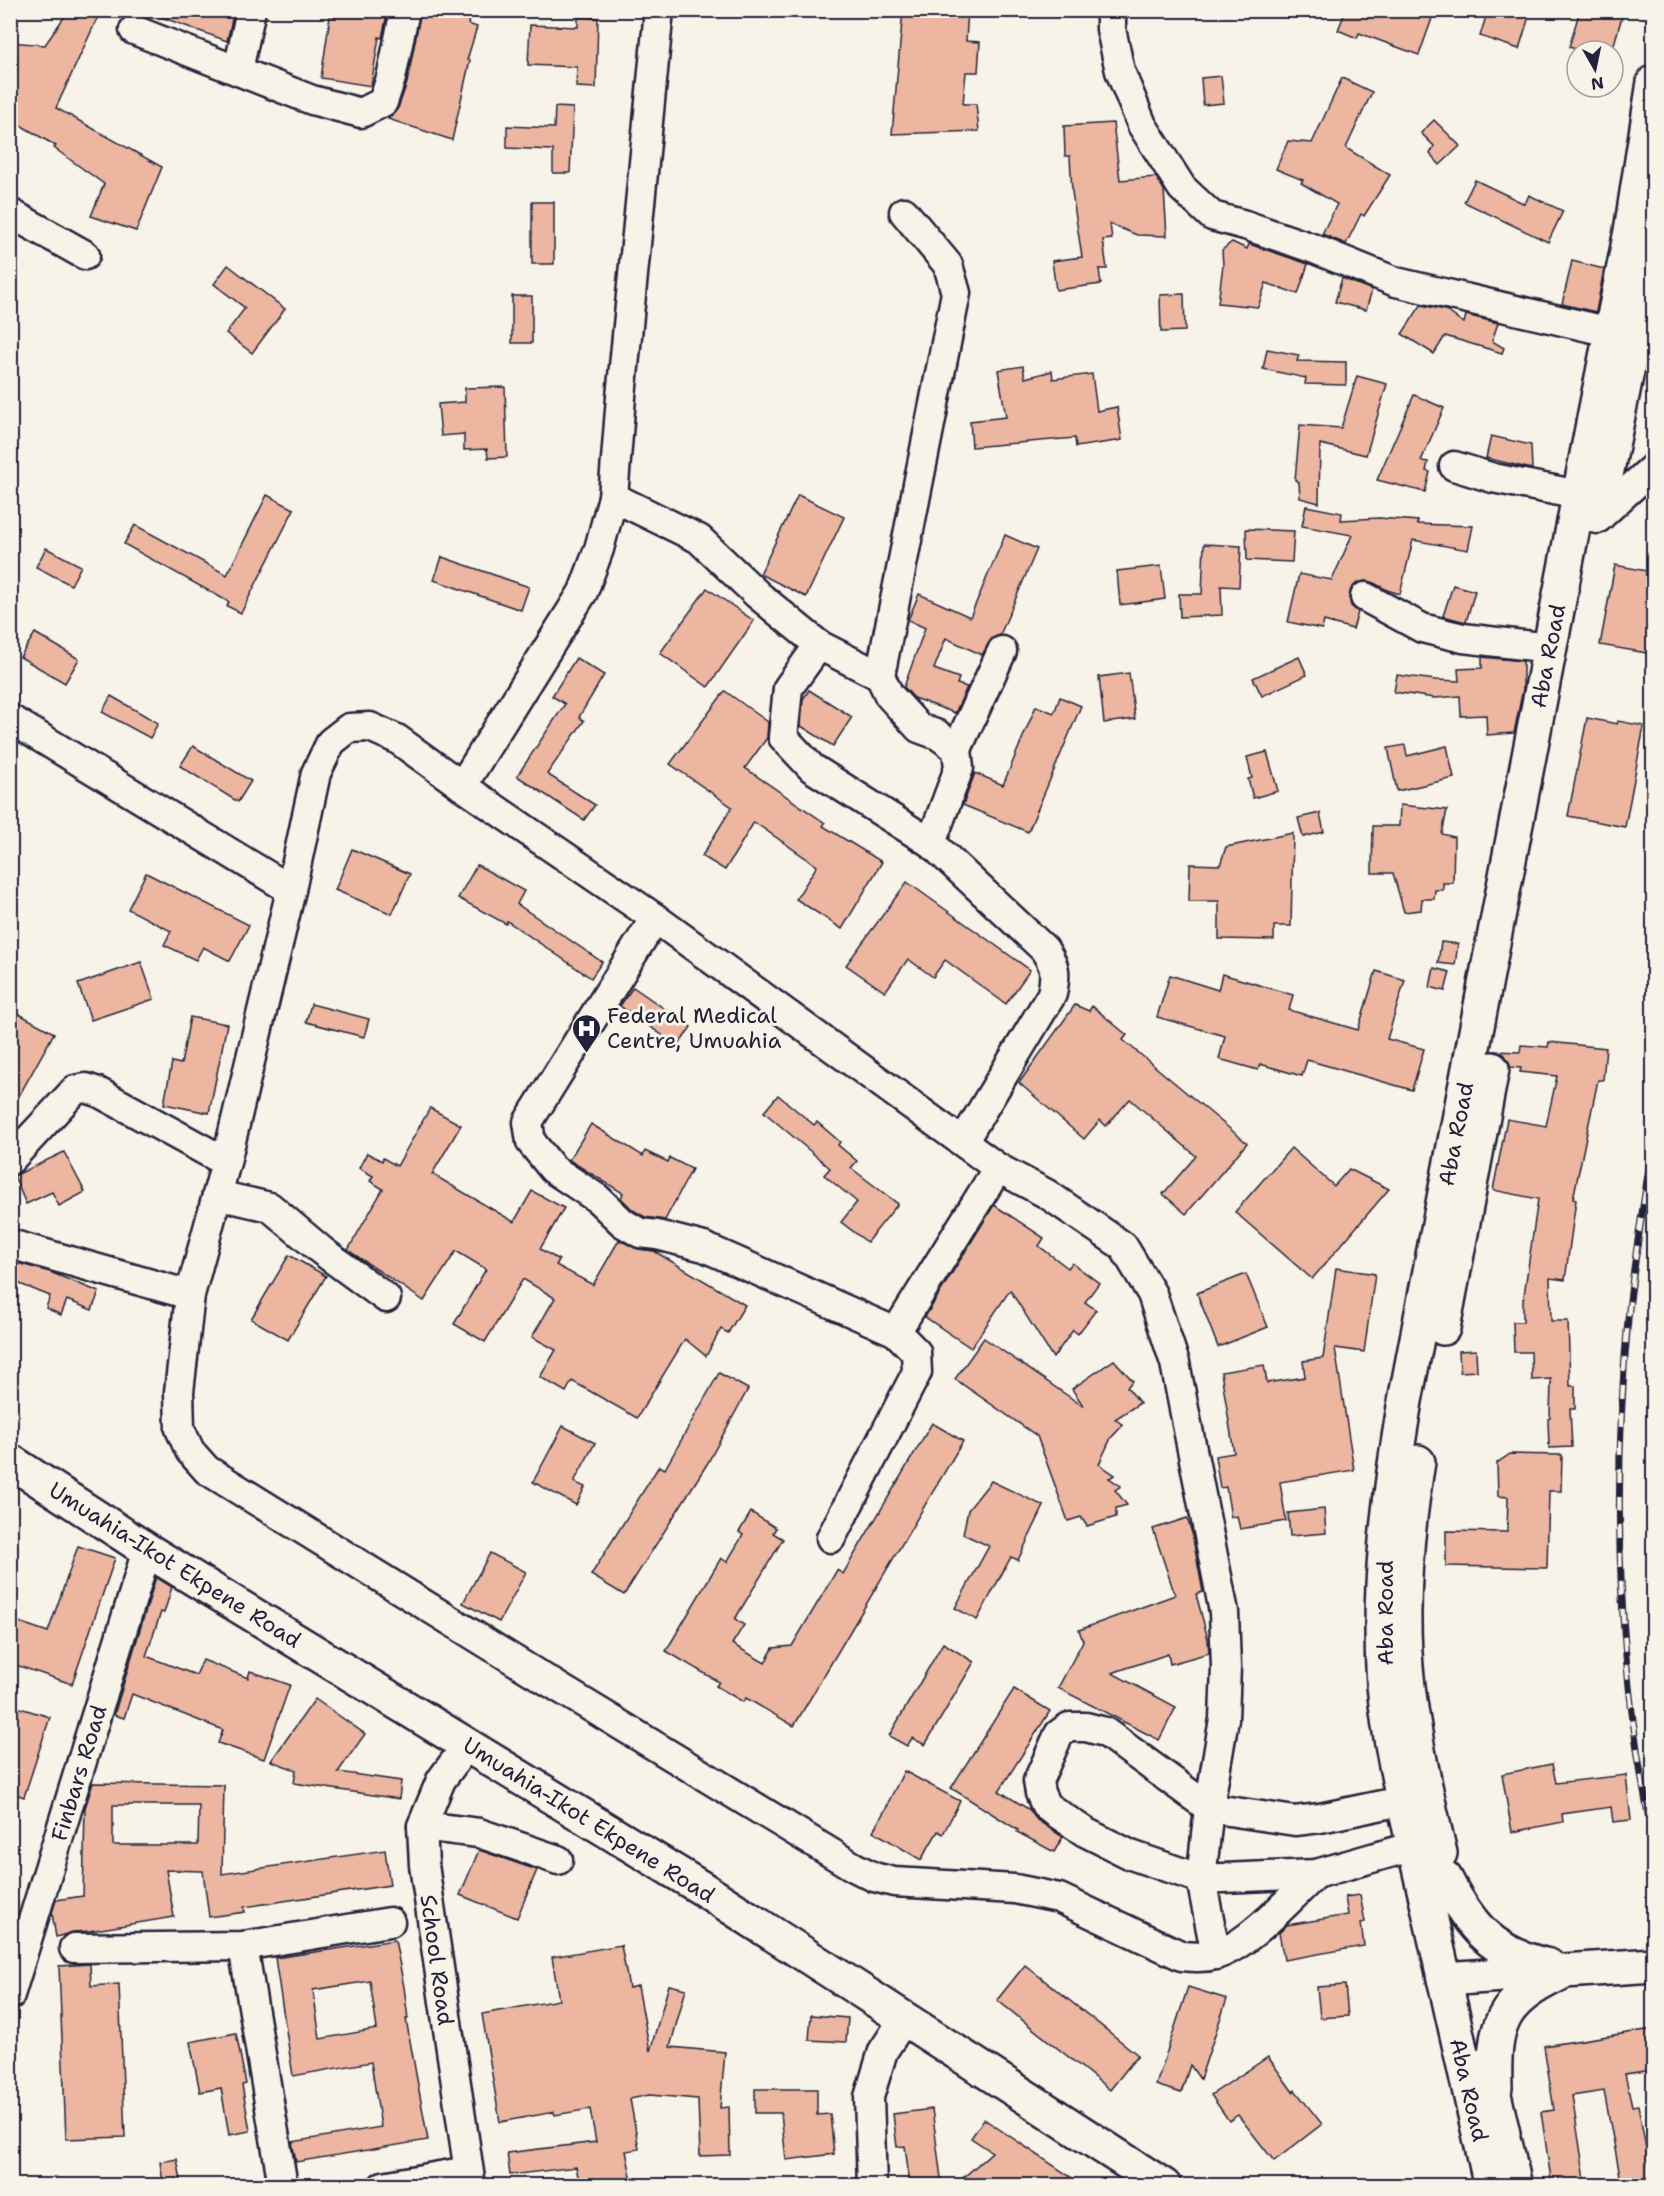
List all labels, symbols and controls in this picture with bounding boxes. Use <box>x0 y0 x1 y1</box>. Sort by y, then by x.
north arrow <box>1565 39 1625 99</box>
text: N <box>1589 72 1605 95</box>
street label: Aba Road <box>1524 602 1572 710</box>
place label: Federal Medical Centre, Umuahia <box>607 1001 782 1055</box>
hospital icon: Federal Medical Centre, Umuahia <box>570 1012 602 1054</box>
street label: Aba Road <box>1432 1080 1480 1188</box>
street label: Umuahia-Ikot Ekpene Road <box>44 1475 306 1655</box>
street label: Aba Road <box>1371 1560 1400 1666</box>
street label: Finbars Road <box>45 1701 113 1845</box>
street label: Umuahia-Ikot Ekpene Road <box>458 1730 720 1910</box>
street label: School Road <box>413 1893 461 2027</box>
street label: Aba Road <box>1443 2035 1495 2145</box>

